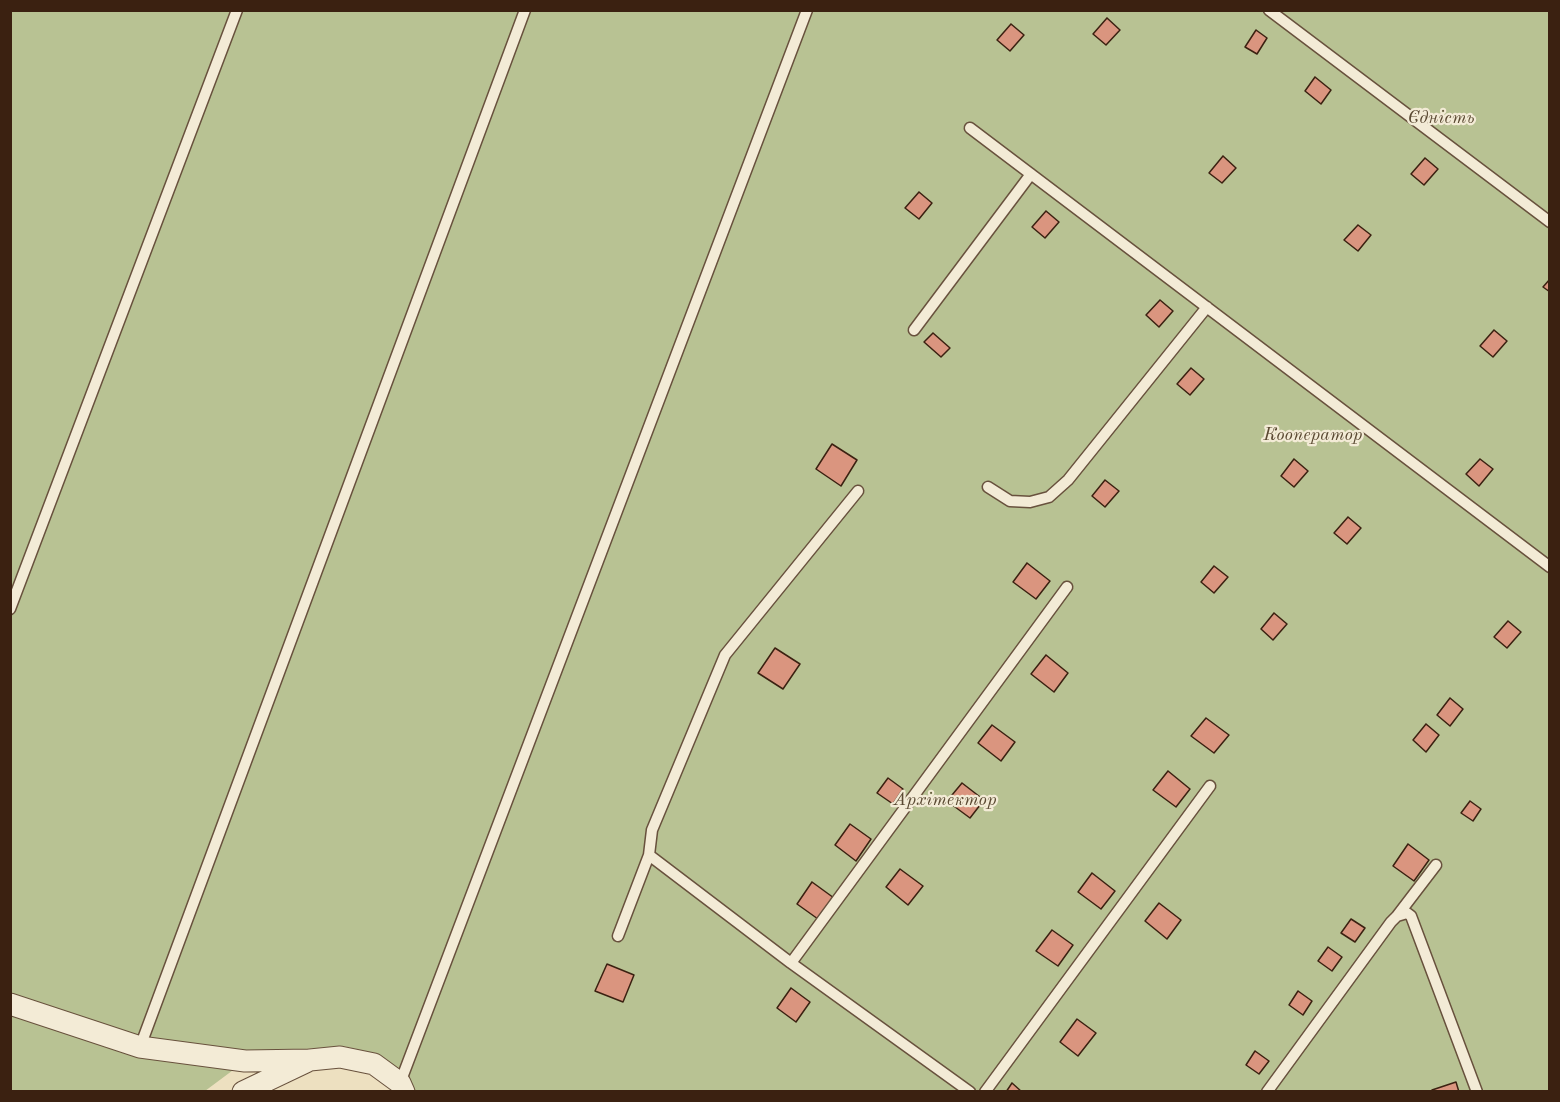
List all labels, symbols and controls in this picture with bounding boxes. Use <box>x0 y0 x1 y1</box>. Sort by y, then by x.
park label: Єдність <box>1407 107 1475 129</box>
park label: Кооператор <box>1264 424 1362 446</box>
park label: Архітектор <box>893 789 997 811</box>

